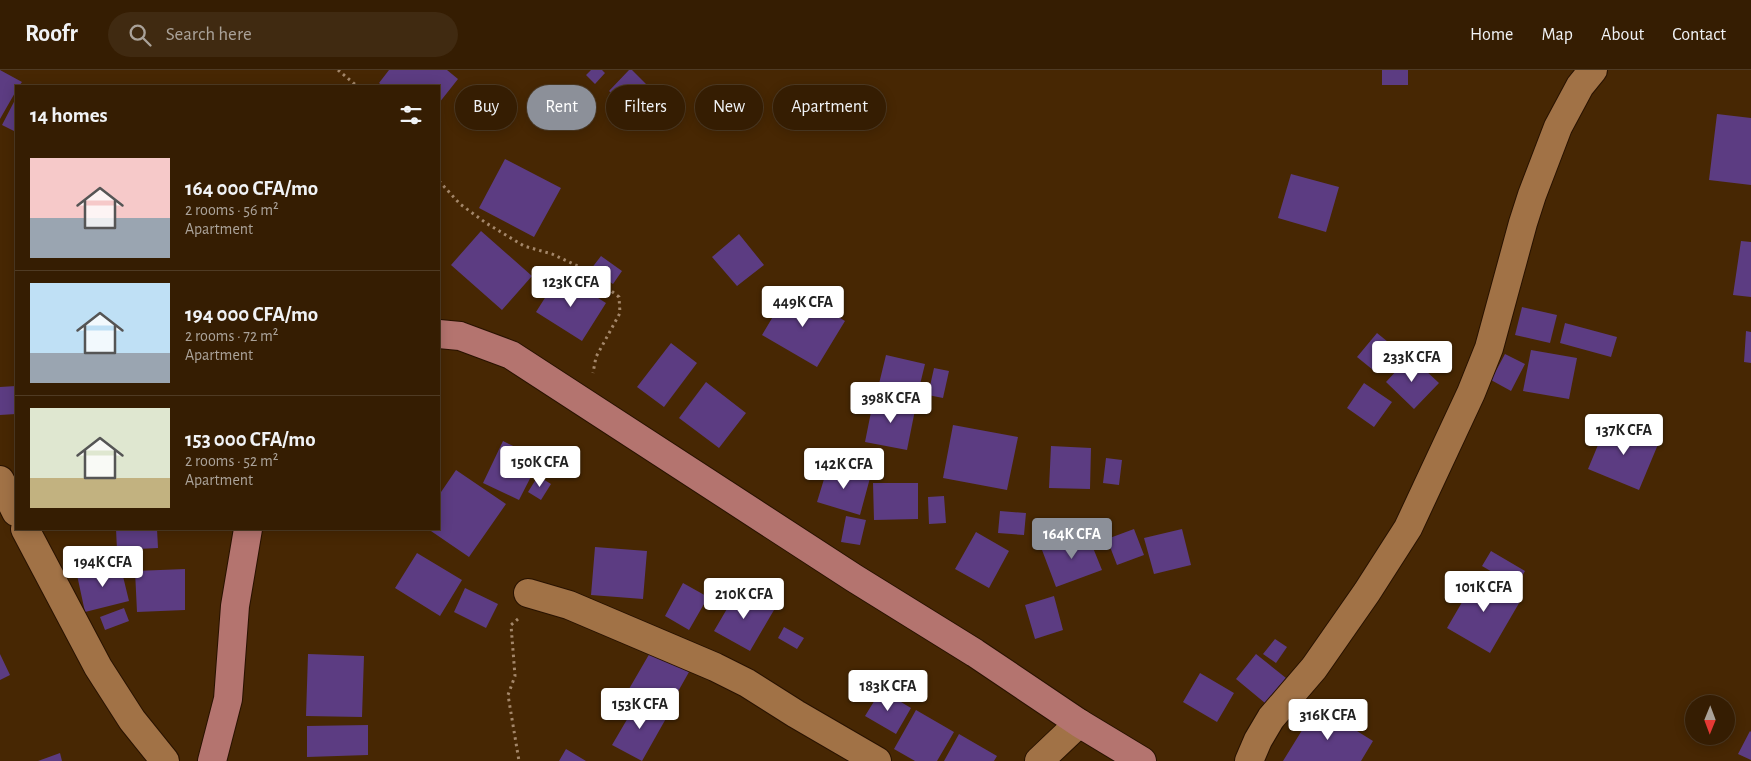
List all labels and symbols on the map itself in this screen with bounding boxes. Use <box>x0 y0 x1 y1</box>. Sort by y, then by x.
pin: 123K CFA <box>519 266 623 308</box>
pin: 449K CFA <box>751 286 855 328</box>
pin: 233K CFA <box>1360 340 1464 383</box>
pin: 398K CFA <box>839 382 943 424</box>
pin: 137K CFA <box>1572 414 1676 456</box>
pin: 150K CFA <box>488 446 592 488</box>
pin: 142K CFA <box>792 448 896 490</box>
pin: 164K CFA <box>1020 518 1124 560</box>
pin: 194K CFA <box>51 546 155 588</box>
pin: 101K CFA <box>1432 570 1536 613</box>
pin: 210K CFA <box>692 578 796 620</box>
pin: 183K CFA <box>836 670 940 712</box>
pin: 153K CFA <box>588 688 692 730</box>
north arrow <box>1685 695 1735 745</box>
pin: 316K CFA <box>1276 698 1380 741</box>

